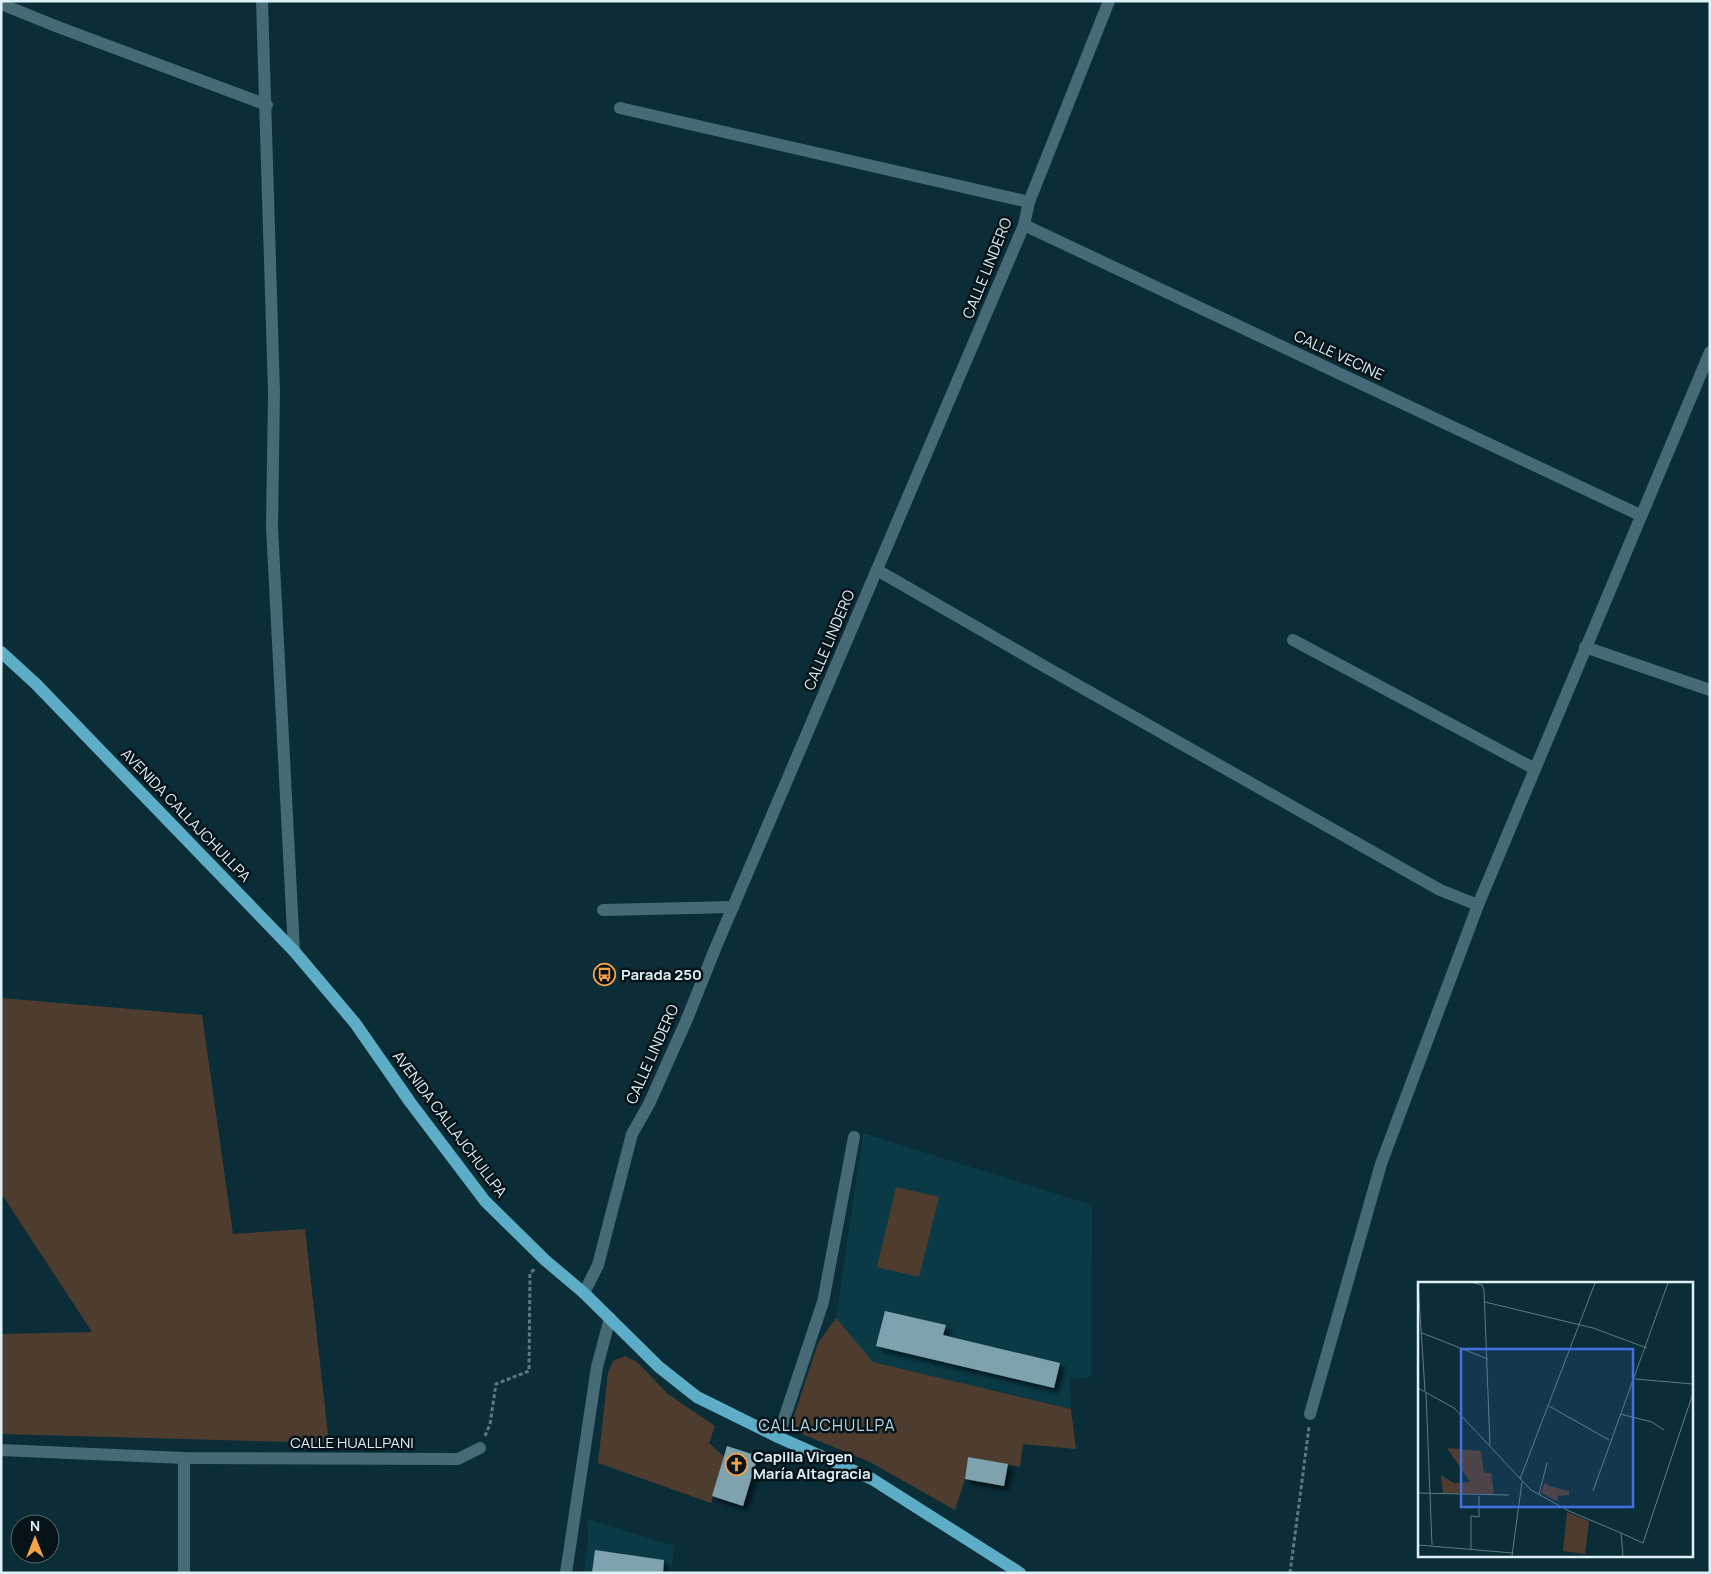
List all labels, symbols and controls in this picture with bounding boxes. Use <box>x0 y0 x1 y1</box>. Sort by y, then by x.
street label: CALLE LINDERO <box>957 214 1017 322</box>
street label: CALLE VECINE <box>1291 325 1387 385</box>
street label: CALLE LINDERO <box>798 586 860 693</box>
street label: AVENIDA CALLAJCHULLPA <box>116 744 256 887</box>
bus stop icon: Parada 250 <box>593 962 617 986</box>
place label: Parada 250 <box>621 964 702 985</box>
street label: CALLE LINDERO <box>621 1001 683 1107</box>
street label: AVENIDA CALLAJCHULLPA <box>388 1046 512 1202</box>
inset map <box>1418 1282 1694 1556</box>
district label: CALLAJCHULLPA <box>758 1414 896 1436</box>
street label: CALLE HUALLPANI <box>290 1432 414 1453</box>
place label: Capilla Virgen María Altagracia <box>753 1446 871 1484</box>
church icon: Capilla Virgen María Altagracia <box>725 1453 749 1477</box>
north arrow <box>10 1514 60 1564</box>
text: N <box>30 1516 40 1535</box>

